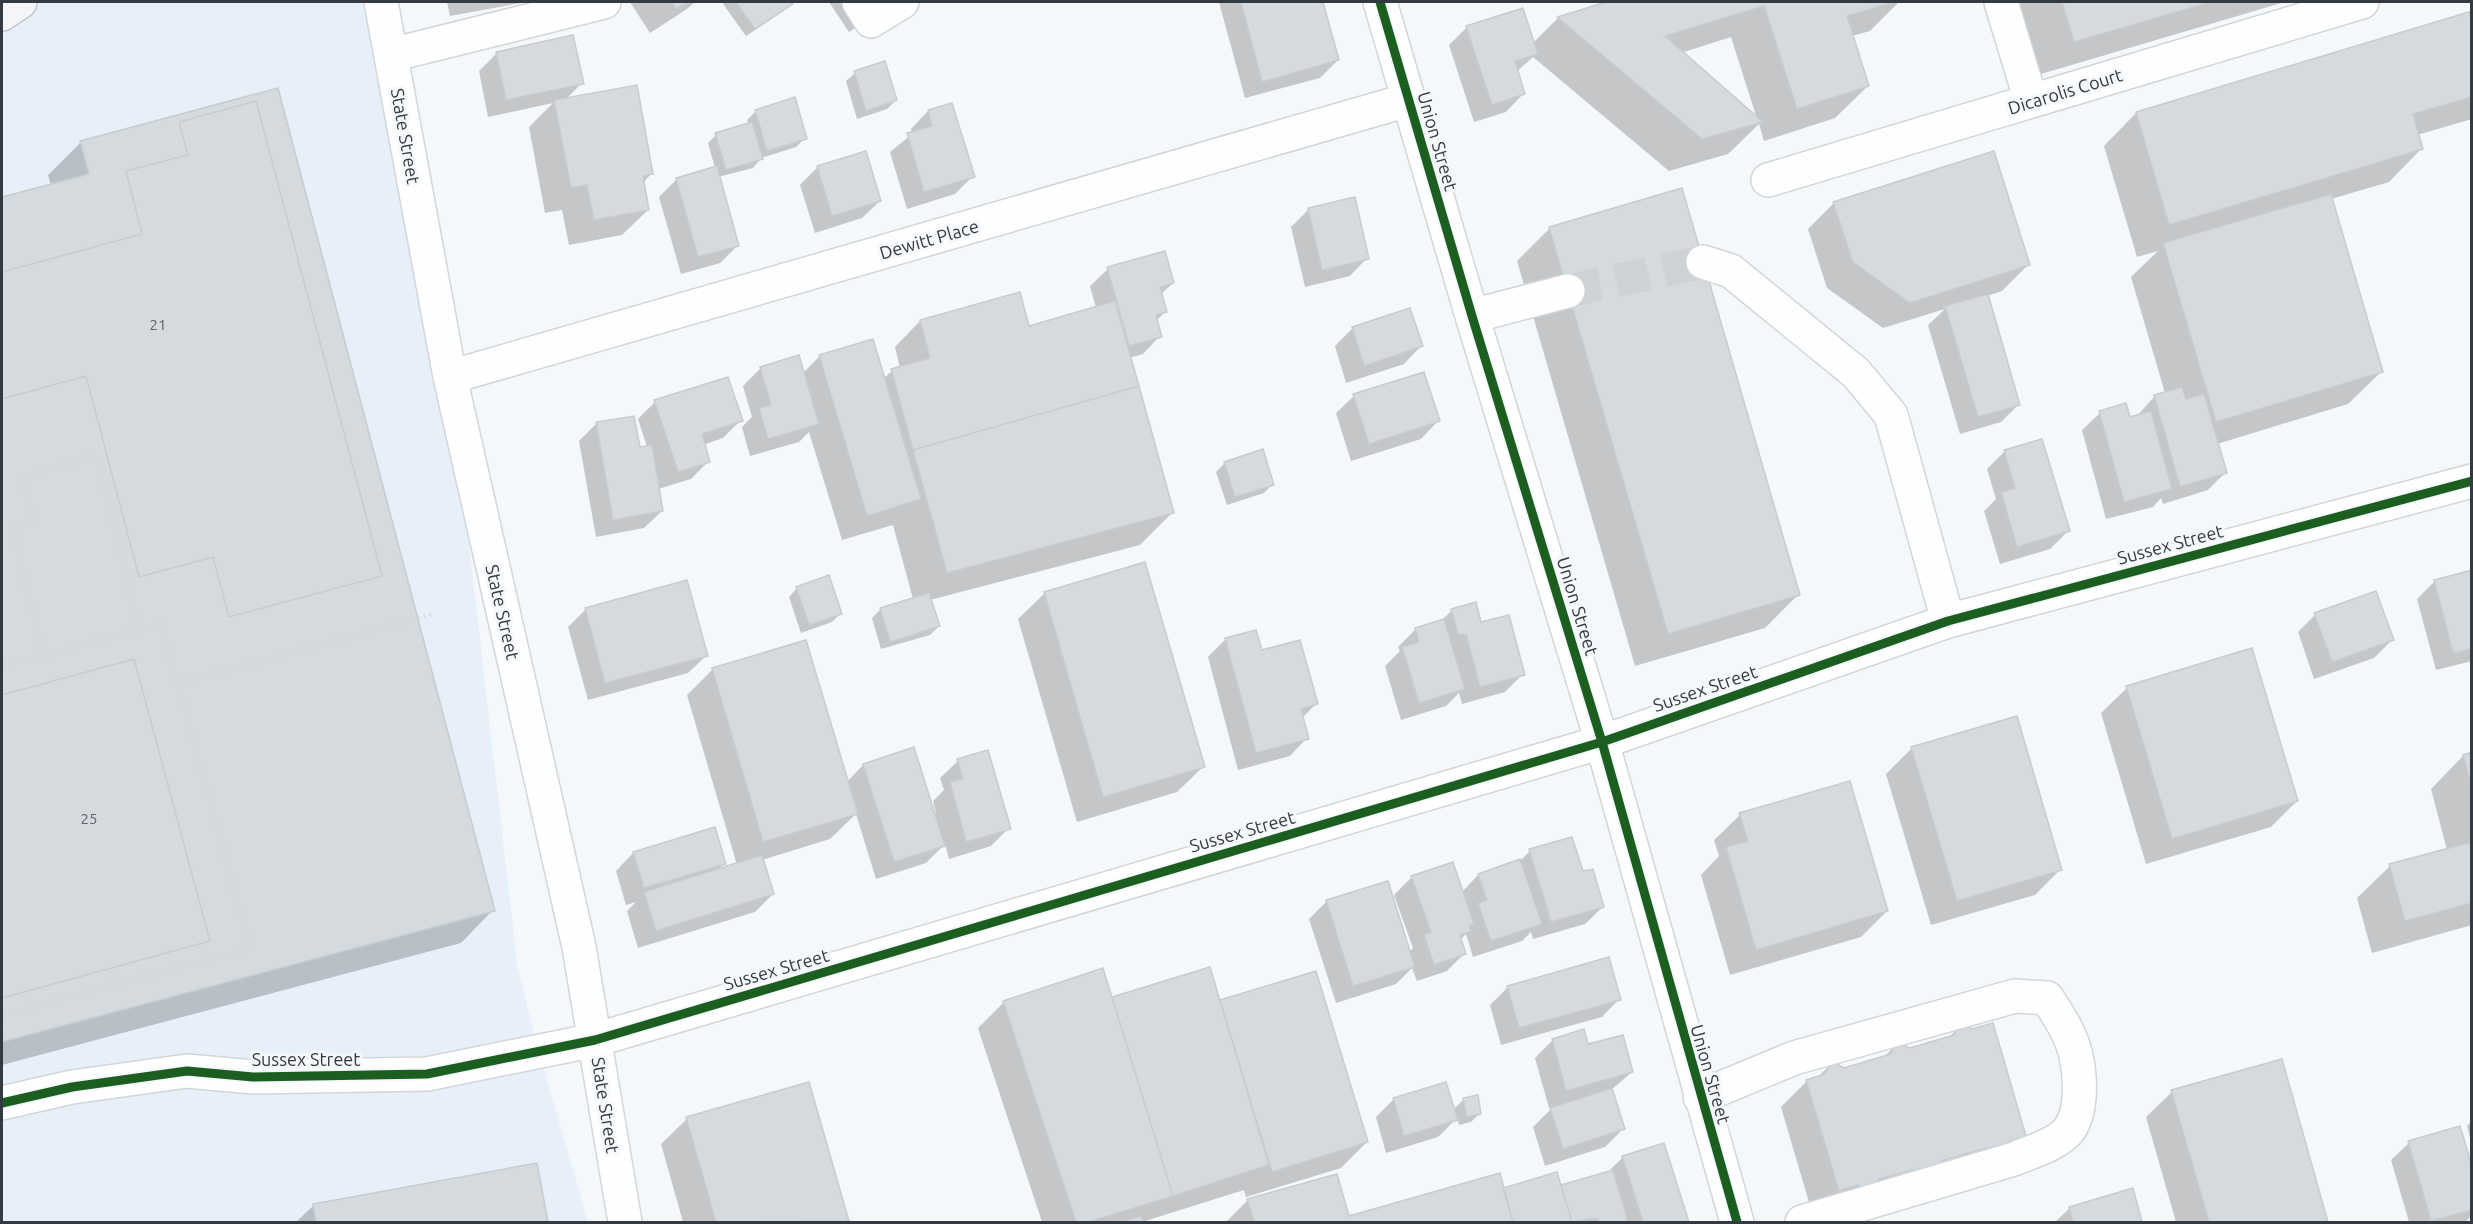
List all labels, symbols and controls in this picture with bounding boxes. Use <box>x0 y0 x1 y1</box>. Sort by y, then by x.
street label: Dicarolis Court <box>2005 64 2125 118</box>
street label: State Street <box>388 86 424 186</box>
street label: Union Street <box>1414 89 1462 193</box>
street label: Dewitt Place <box>877 215 981 263</box>
house number: 21 <box>150 316 166 333</box>
street label: Sussex Street <box>2115 520 2225 568</box>
street label: Union Street <box>1554 554 1602 658</box>
street label: State Street <box>482 562 524 662</box>
street label: Sussex Street <box>1650 661 1760 715</box>
street label: Sussex Street <box>1187 806 1297 856</box>
house number: 25 <box>81 810 97 827</box>
street label: Sussex Street <box>721 944 831 994</box>
street label: Union Street <box>1687 1022 1735 1126</box>
street label: Sussex Street <box>252 1049 360 1069</box>
street label: State Street <box>589 1055 623 1155</box>

